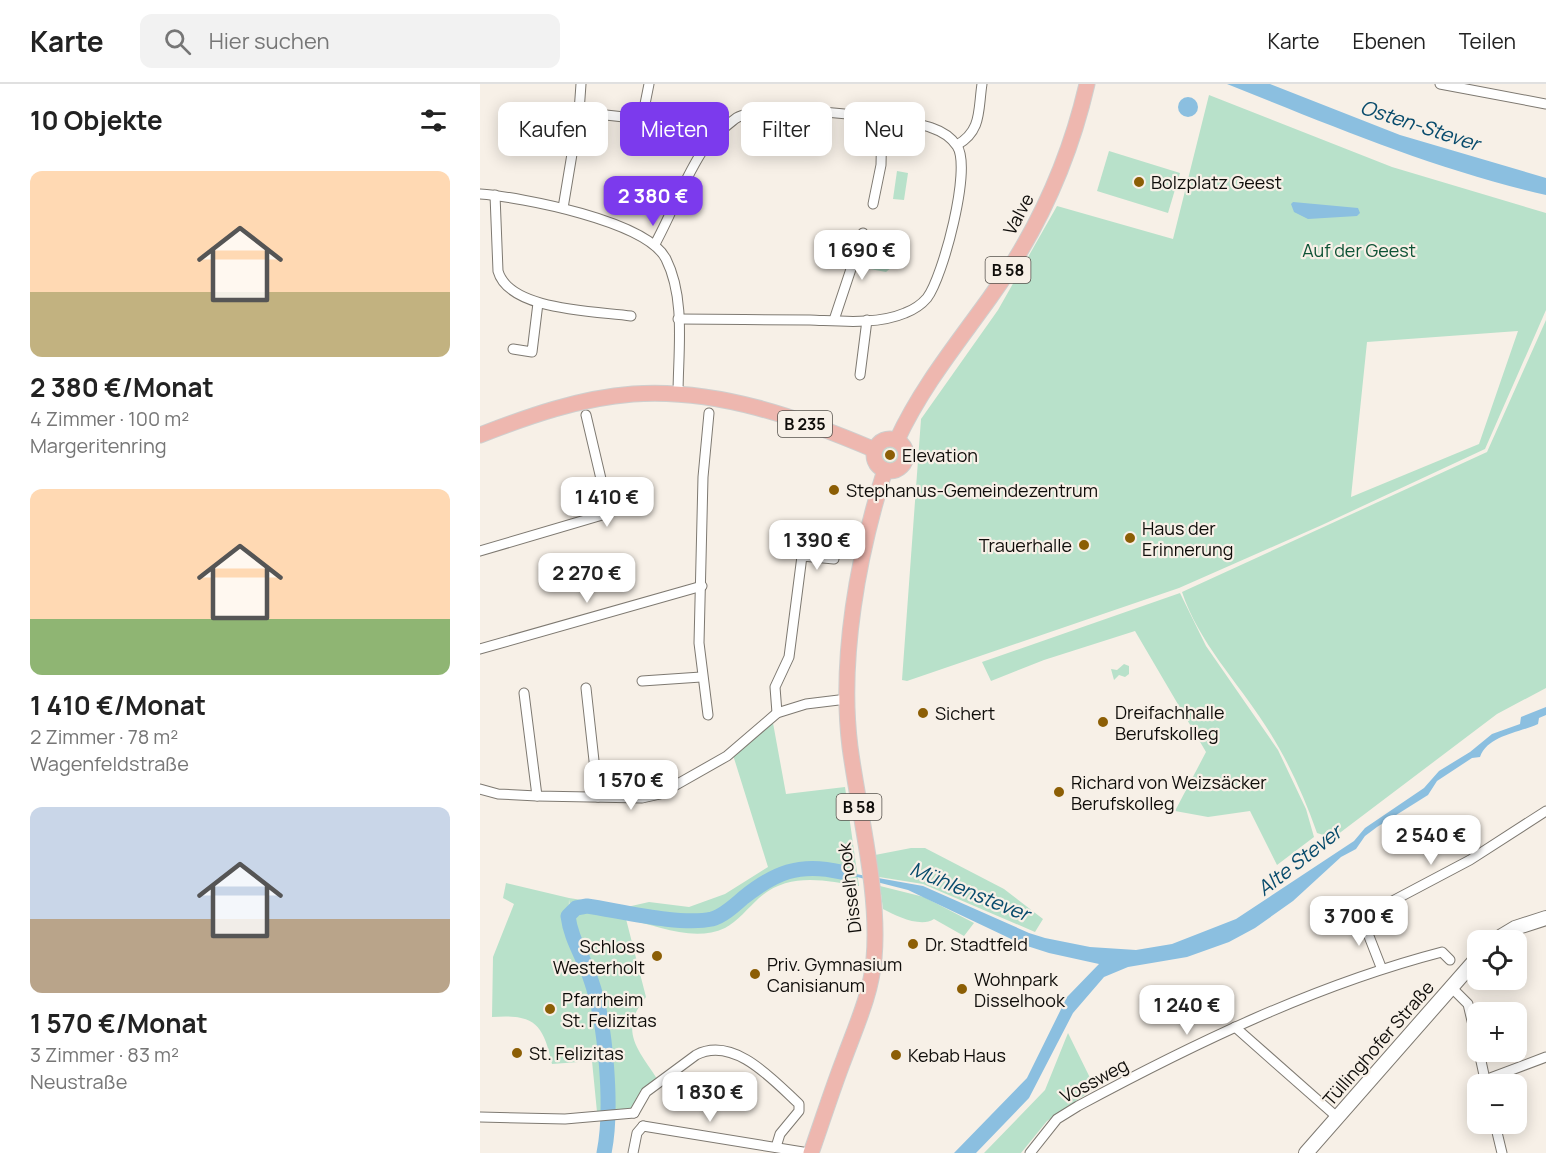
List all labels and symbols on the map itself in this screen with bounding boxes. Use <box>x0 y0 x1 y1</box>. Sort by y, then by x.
water label: Osten-Stever <box>1357 93 1486 158</box>
place label: Bolzplatz Geest <box>1151 170 1282 194</box>
marker: Bolzplatz Geest <box>1132 175 1146 189</box>
pin: 2 380 € <box>598 176 708 227</box>
street label: Valve <box>997 189 1039 239</box>
pin: 1 690 € <box>807 230 917 281</box>
park label: Auf der Geest <box>1302 238 1416 262</box>
road number: B 58 <box>986 257 1030 283</box>
road number: B 235 <box>778 411 832 437</box>
place label: Elevation <box>902 443 978 467</box>
marker: Elevation <box>883 448 897 462</box>
pin: 1 410 € <box>552 477 662 528</box>
place label: Stephanus-Gemeindezentrum <box>846 478 1098 502</box>
marker: Stephanus-Gemeindezentrum <box>827 483 841 497</box>
place label: Haus der Erinnerung <box>1142 516 1233 561</box>
pin: 1 390 € <box>762 520 872 571</box>
marker: Haus der Erinnerung <box>1123 531 1137 545</box>
place label: Trauerhalle <box>979 533 1072 557</box>
marker: Trauerhalle <box>1077 538 1091 552</box>
pin: 2 270 € <box>532 553 642 604</box>
place label: Dreifachhalle Berufskolleg <box>1115 700 1225 745</box>
place label: Sichert <box>935 701 995 725</box>
marker: Sichert <box>916 706 930 720</box>
marker: Dreifachhalle Berufskolleg <box>1096 715 1110 729</box>
pin: 1 570 € <box>576 760 686 811</box>
place label: Richard von Weizsäcker Berufskolleg <box>1071 770 1267 815</box>
marker: Richard von Weizsäcker Berufskolleg <box>1052 785 1066 799</box>
road number: B 58 <box>836 794 881 820</box>
pin: 2 540 € <box>1376 815 1486 866</box>
water label: Alte Stever <box>1251 817 1349 902</box>
street label: Disselhook <box>831 840 866 935</box>
water label: Mühlenstever <box>906 855 1036 928</box>
pin: 3 700 € <box>1304 896 1414 947</box>
place label: Dr. Stadtfeld <box>925 932 1028 956</box>
place label: Schloss Westerholt <box>553 934 645 979</box>
marker: Dr. Stadtfeld <box>906 937 920 951</box>
marker: Schloss Westerholt <box>650 949 664 963</box>
place label: Priv. Gymnasium Canisianum <box>767 952 902 997</box>
marker: Priv. Gymnasium Canisianum <box>748 967 762 981</box>
place label: Wohnpark Disselhook <box>974 967 1066 1012</box>
street label: Tüllinghofer Straße <box>1317 975 1439 1111</box>
marker: Wohnpark Disselhook <box>955 982 969 996</box>
pin: 1 240 € <box>1132 985 1242 1036</box>
place label: Pfarrheim St. Felizitas <box>562 987 657 1032</box>
marker: Pfarrheim St. Felizitas <box>543 1002 557 1016</box>
place label: St. Felizitas <box>529 1041 624 1065</box>
place label: Kebab Haus <box>908 1043 1006 1067</box>
marker: St. Felizitas <box>510 1046 524 1060</box>
marker: Kebab Haus <box>889 1048 903 1062</box>
street label: Vossweg <box>1056 1052 1132 1108</box>
pin: 1 830 € <box>655 1072 765 1123</box>

